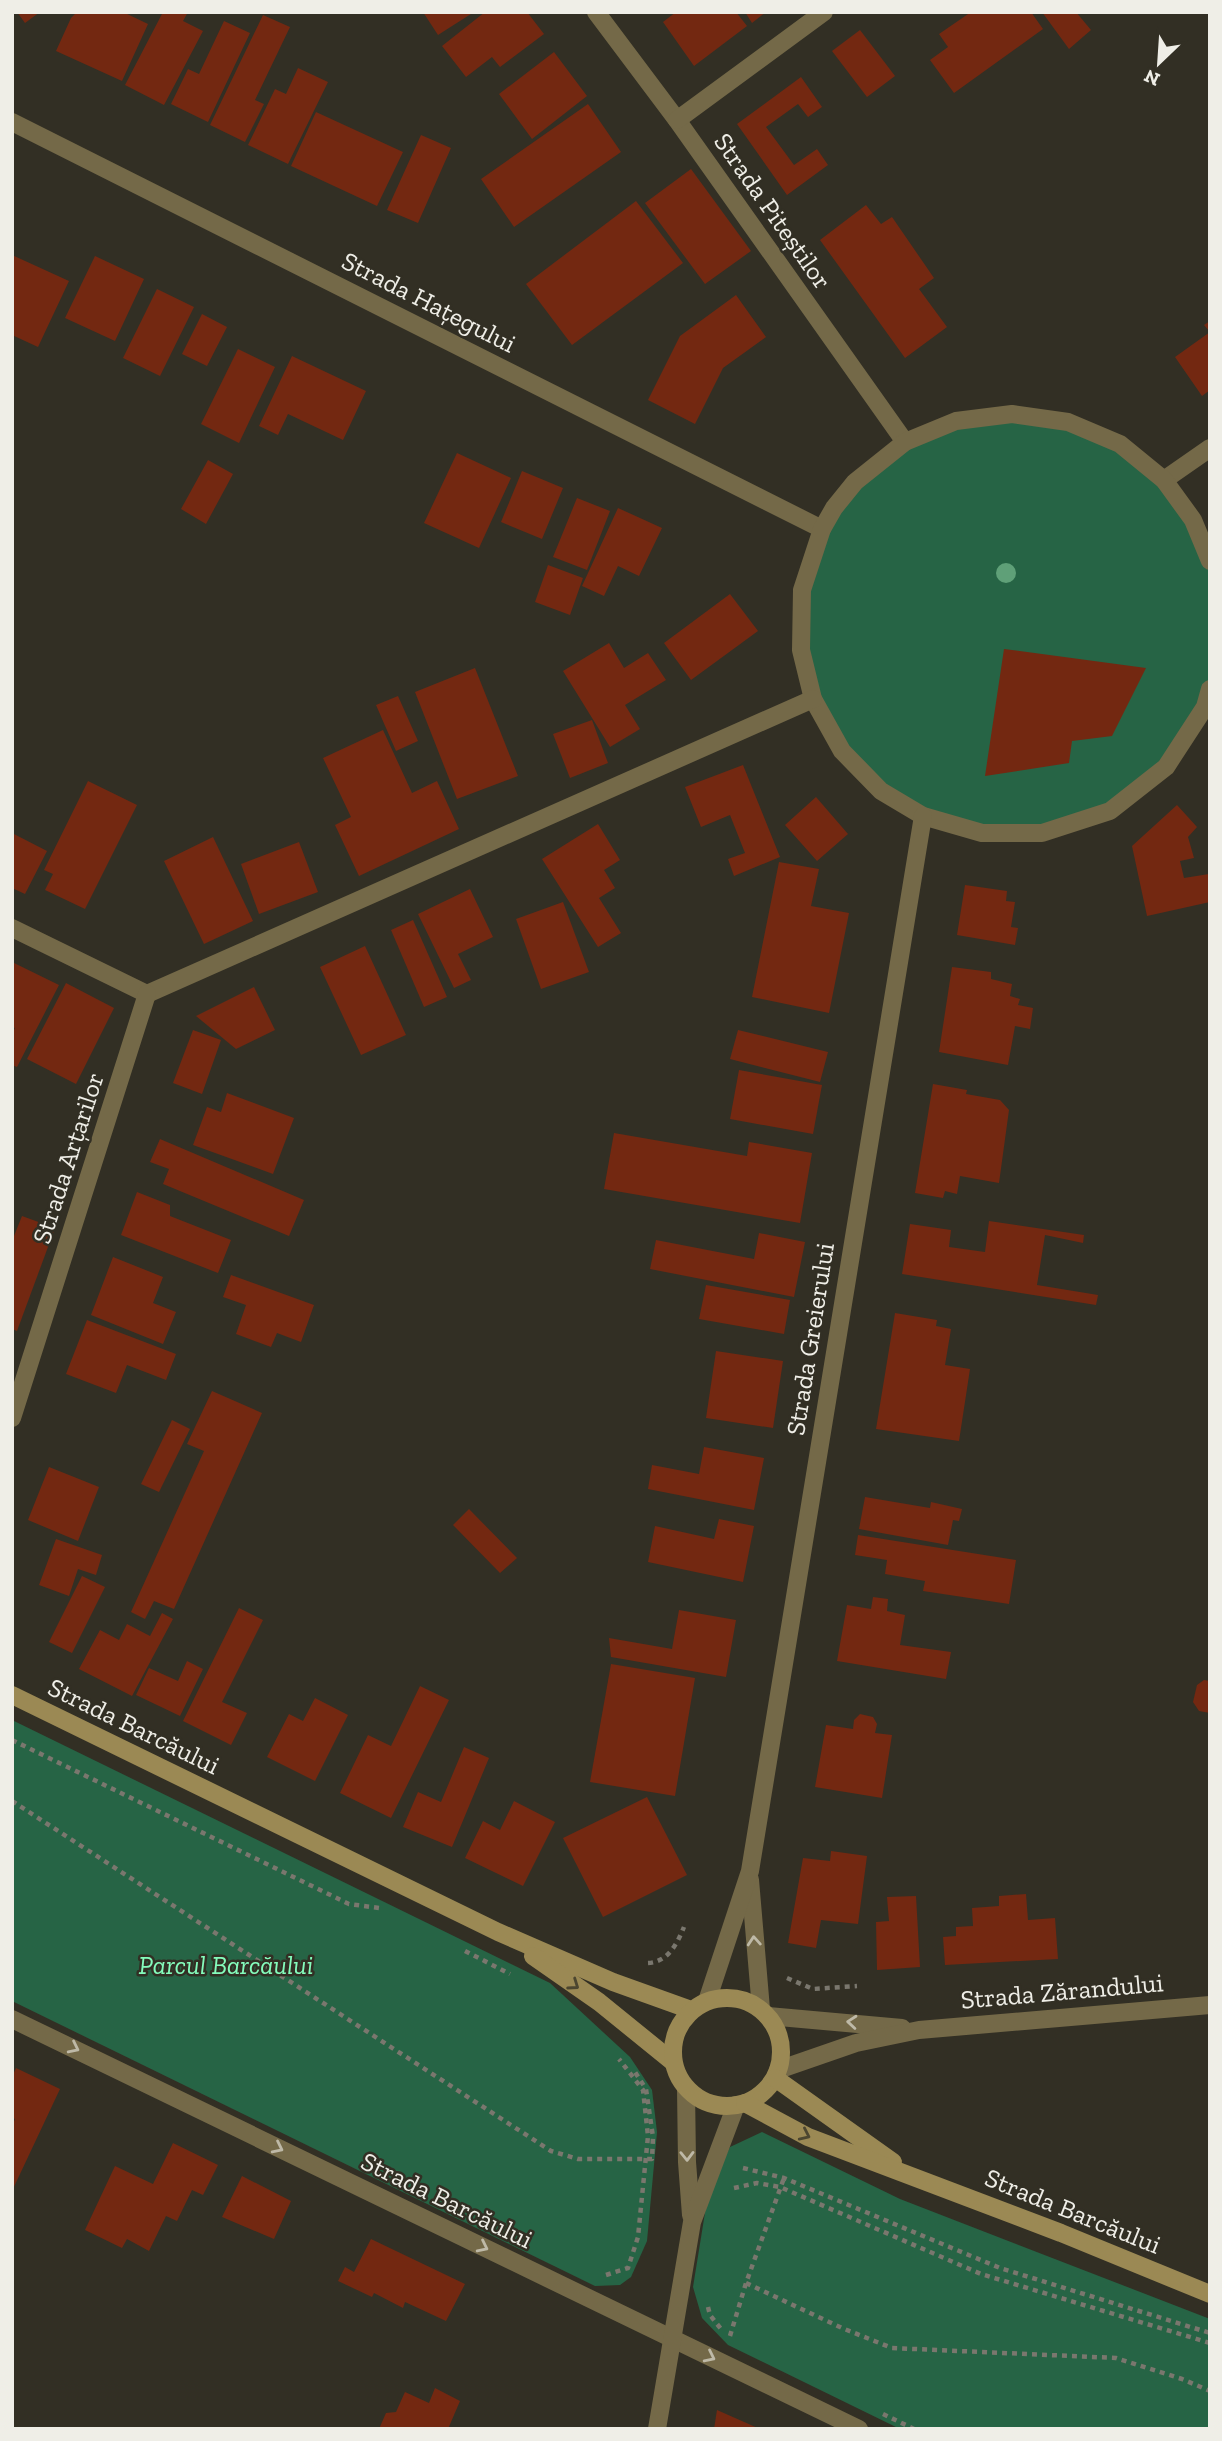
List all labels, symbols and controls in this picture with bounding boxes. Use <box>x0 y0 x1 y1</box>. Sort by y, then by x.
north arrow <box>1124 28 1194 98</box>
text: N <box>1141 64 1163 91</box>
street label: Strada Piteștilor <box>707 127 839 295</box>
street label: Strada Hațegului <box>337 244 521 360</box>
street label: Strada Arțarilor <box>25 1068 111 1248</box>
street label: Strada Greierului <box>779 1240 841 1438</box>
street label: Strada Barcăului <box>43 1671 225 1781</box>
one-way arrow <box>747 1935 762 1946</box>
park label: Parcul Barcăului <box>139 1949 313 1981</box>
street label: Strada Zărandului <box>959 1966 1165 2016</box>
one-way arrow <box>566 1977 579 1989</box>
one-way arrow <box>846 2015 857 2030</box>
one-way arrow <box>67 2040 79 2054</box>
one-way arrow <box>798 2127 810 2141</box>
one-way arrow <box>271 2139 283 2153</box>
street label: Strada Barcăului <box>356 2145 538 2255</box>
one-way arrow <box>680 2150 695 2161</box>
street label: Strada Barcăului <box>980 2161 1166 2261</box>
one-way arrow <box>476 2239 488 2253</box>
one-way arrow <box>703 2349 715 2363</box>

